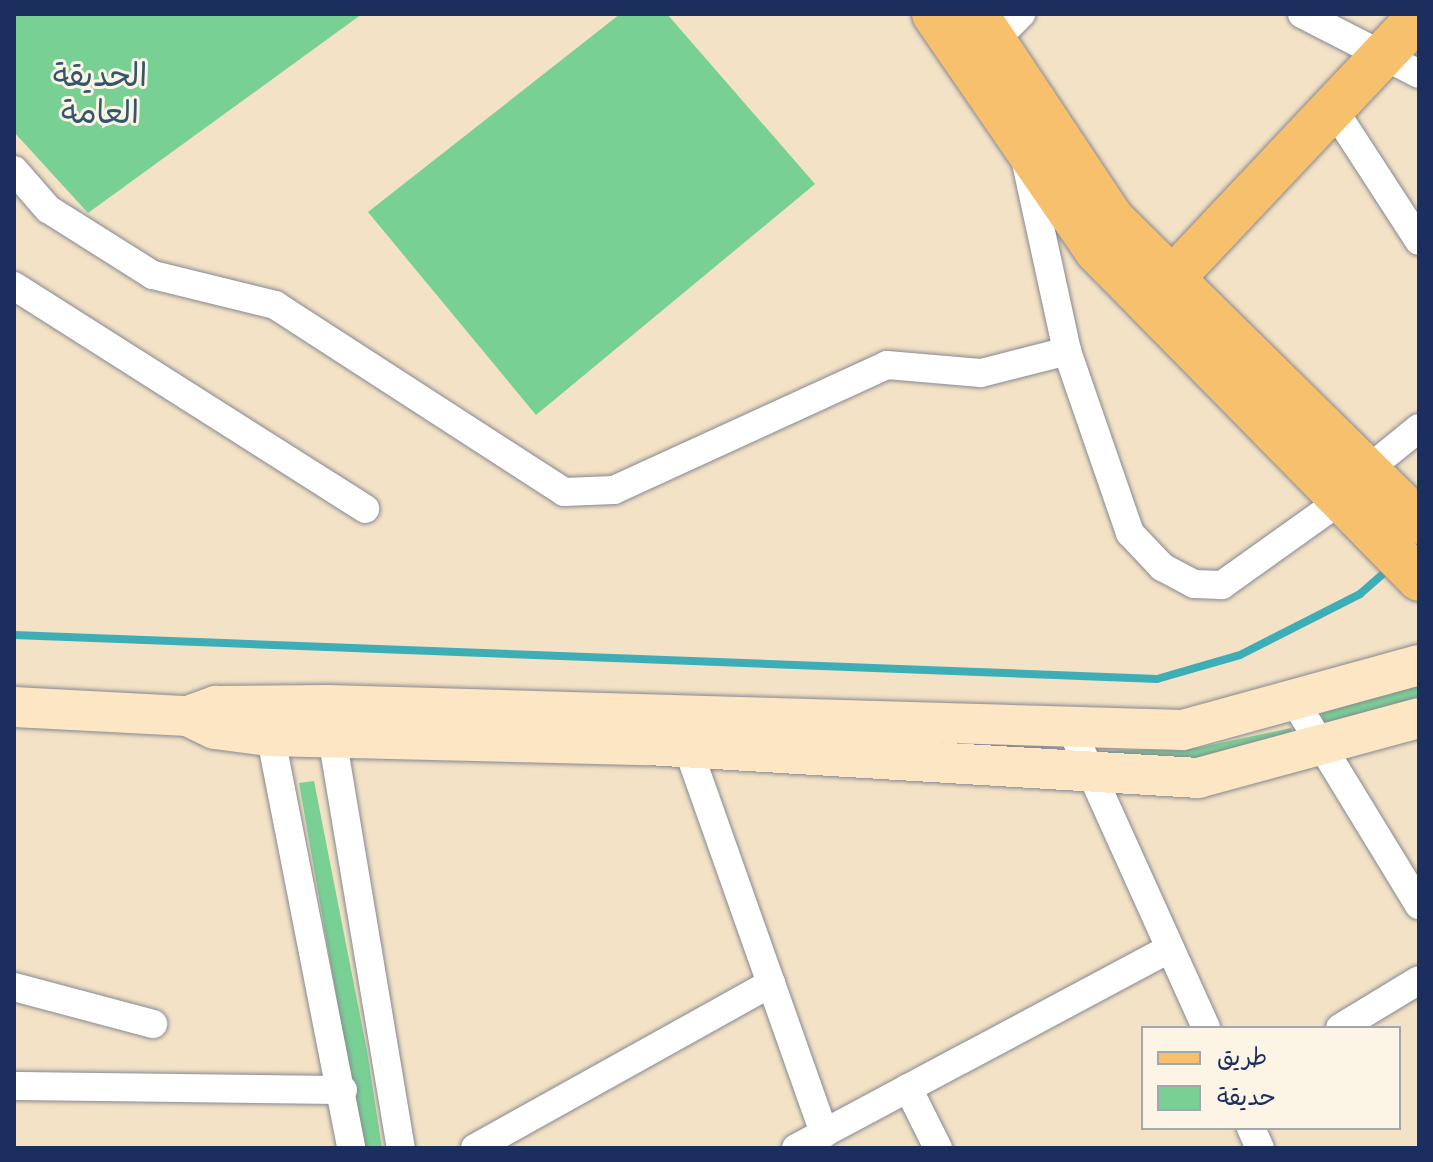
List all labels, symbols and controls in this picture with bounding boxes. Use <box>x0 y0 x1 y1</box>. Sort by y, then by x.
park label: الحديقة العامة <box>53 61 147 136</box>
legend <box>1141 1026 1401 1130</box>
text: طريق <box>1217 1042 1267 1077</box>
text: حديقة <box>1217 1082 1276 1117</box>

